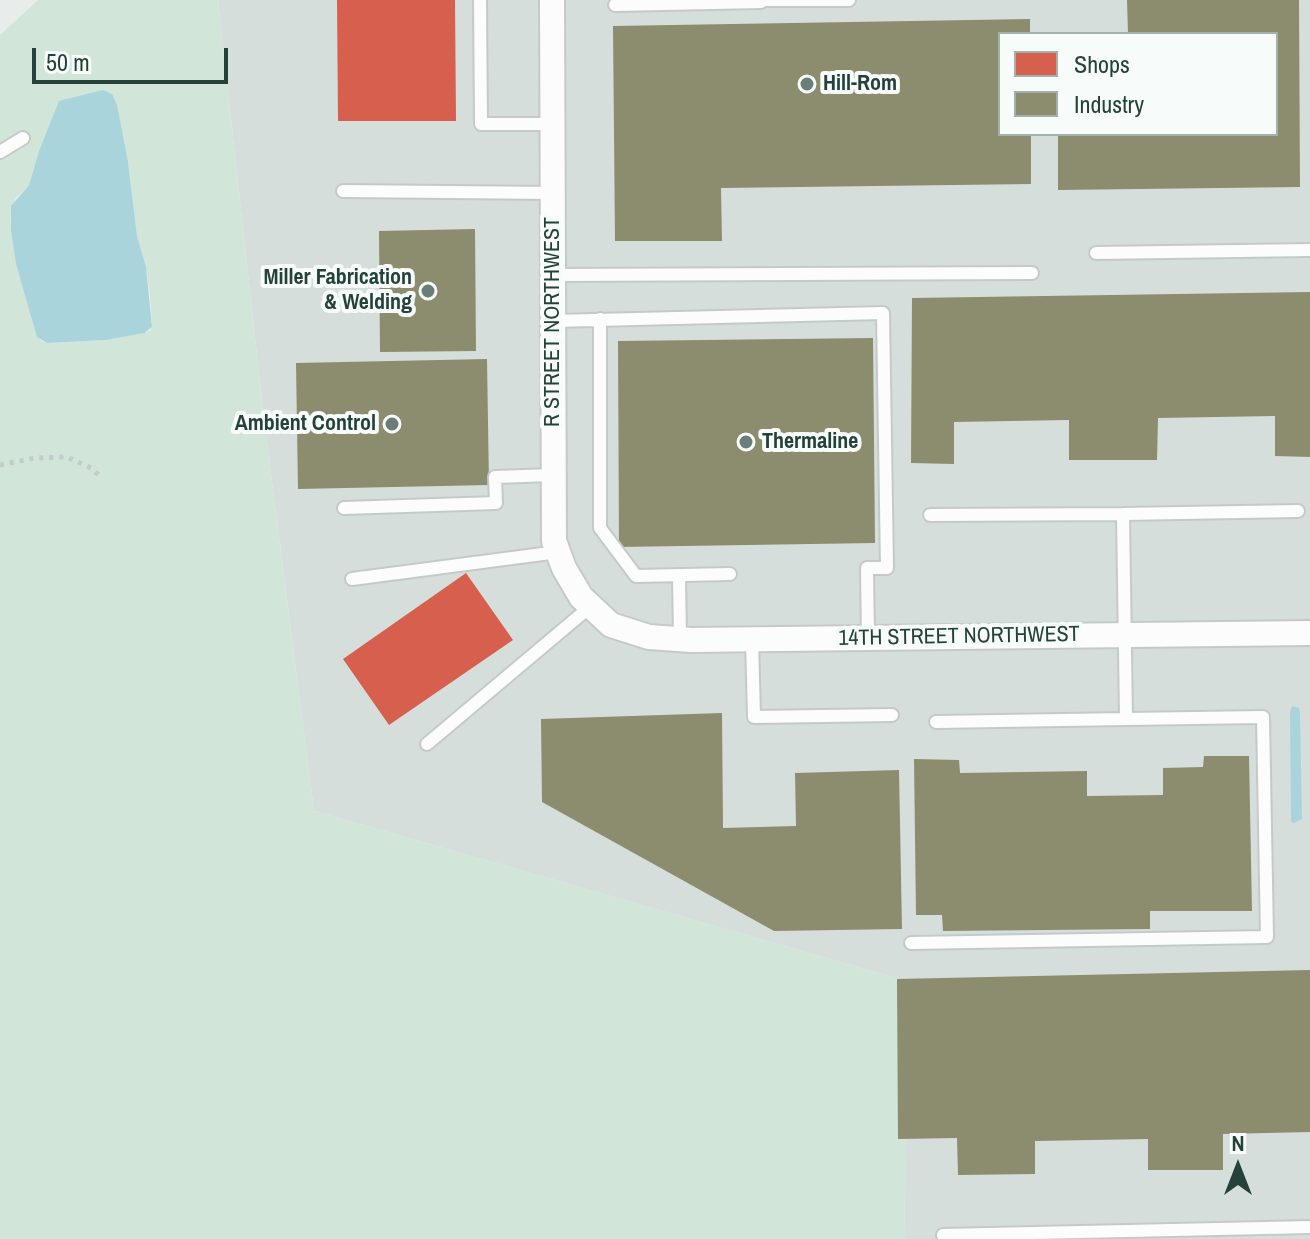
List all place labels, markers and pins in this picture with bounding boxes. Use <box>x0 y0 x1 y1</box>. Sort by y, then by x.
place label: Hill-Rom <box>823 71 897 97</box>
marker: Hill-Rom <box>798 75 816 93</box>
place label: Miller Fabrication & Welding <box>264 265 412 316</box>
marker: Miller Fabrication & Welding <box>419 282 437 300</box>
place label: Ambient Control <box>235 411 376 437</box>
marker: Ambient Control <box>383 415 401 433</box>
place label: Thermaline <box>762 429 858 455</box>
marker: Thermaline <box>737 433 755 451</box>

